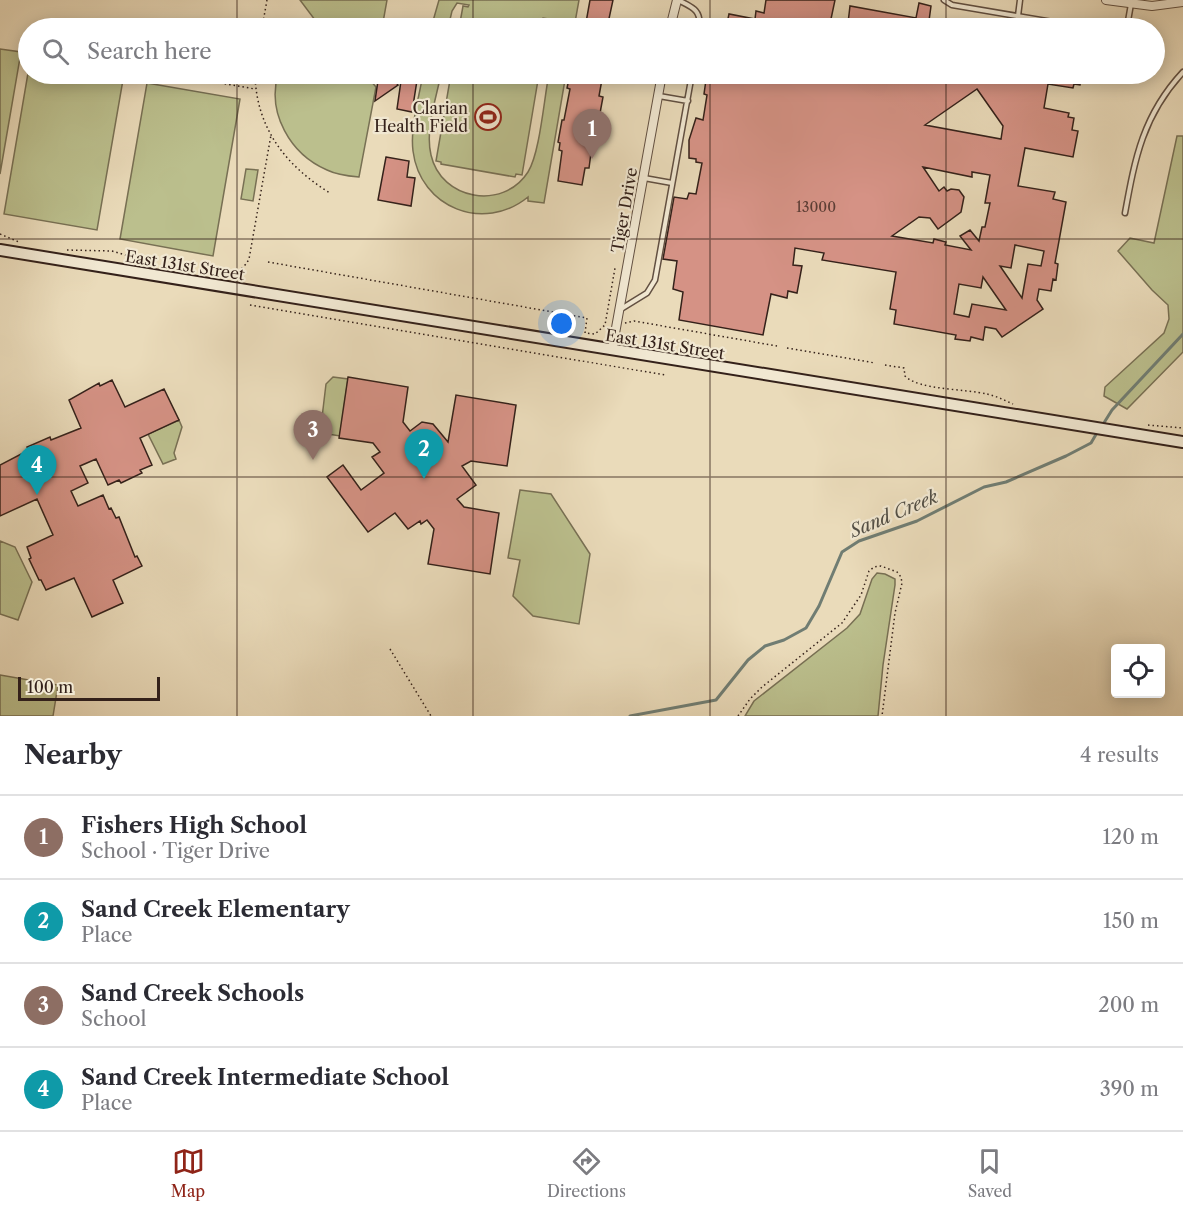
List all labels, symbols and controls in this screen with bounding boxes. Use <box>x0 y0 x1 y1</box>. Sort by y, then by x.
search box <box>18 18 1165 84</box>
icon: search <box>39 35 72 68</box>
text: Search here <box>87 38 212 65</box>
place label: Clarian Health Field <box>374 98 468 136</box>
sports icon: Clarian Health Field <box>473 102 503 132</box>
pin: 1 <box>572 110 612 159</box>
street label: Tiger Drive <box>607 166 641 254</box>
house number: 13000 <box>796 198 836 216</box>
street label: East 131st Street <box>124 246 246 284</box>
your location <box>547 309 576 338</box>
street label: East 131st Street <box>604 325 726 363</box>
pin: 3 <box>294 410 332 460</box>
pin: 2 <box>404 430 444 479</box>
pin: 4 <box>18 446 57 495</box>
water label: Sand Creek <box>846 485 942 543</box>
map controls <box>1111 644 1165 698</box>
button: locate <box>1111 644 1165 698</box>
scale bar <box>18 674 160 702</box>
text: 100 m <box>27 677 73 697</box>
text: Nearby <box>24 739 122 771</box>
text: 4 results <box>1080 743 1159 767</box>
text: Fishers High School <box>81 812 307 839</box>
text: 1 <box>39 825 48 849</box>
text: 120 m <box>1102 825 1159 849</box>
text: School · Tiger Drive <box>81 839 270 863</box>
text: Sand Creek Elementary <box>81 896 350 923</box>
text: 2 <box>38 909 49 933</box>
text: 150 m <box>1103 909 1159 933</box>
text: Place <box>81 923 132 947</box>
text: Sand Creek Schools <box>81 980 304 1007</box>
text: 3 <box>38 993 49 1017</box>
text: 200 m <box>1098 993 1159 1017</box>
text: School <box>81 1007 146 1031</box>
text: Sand Creek Intermediate School <box>81 1064 449 1091</box>
text: 4 <box>38 1077 49 1101</box>
text: 390 m <box>1100 1077 1159 1101</box>
text: Place <box>81 1091 132 1115</box>
tab: Map <box>171 1145 205 1201</box>
tab: Directions <box>547 1145 626 1201</box>
tab: Saved <box>968 1145 1012 1201</box>

